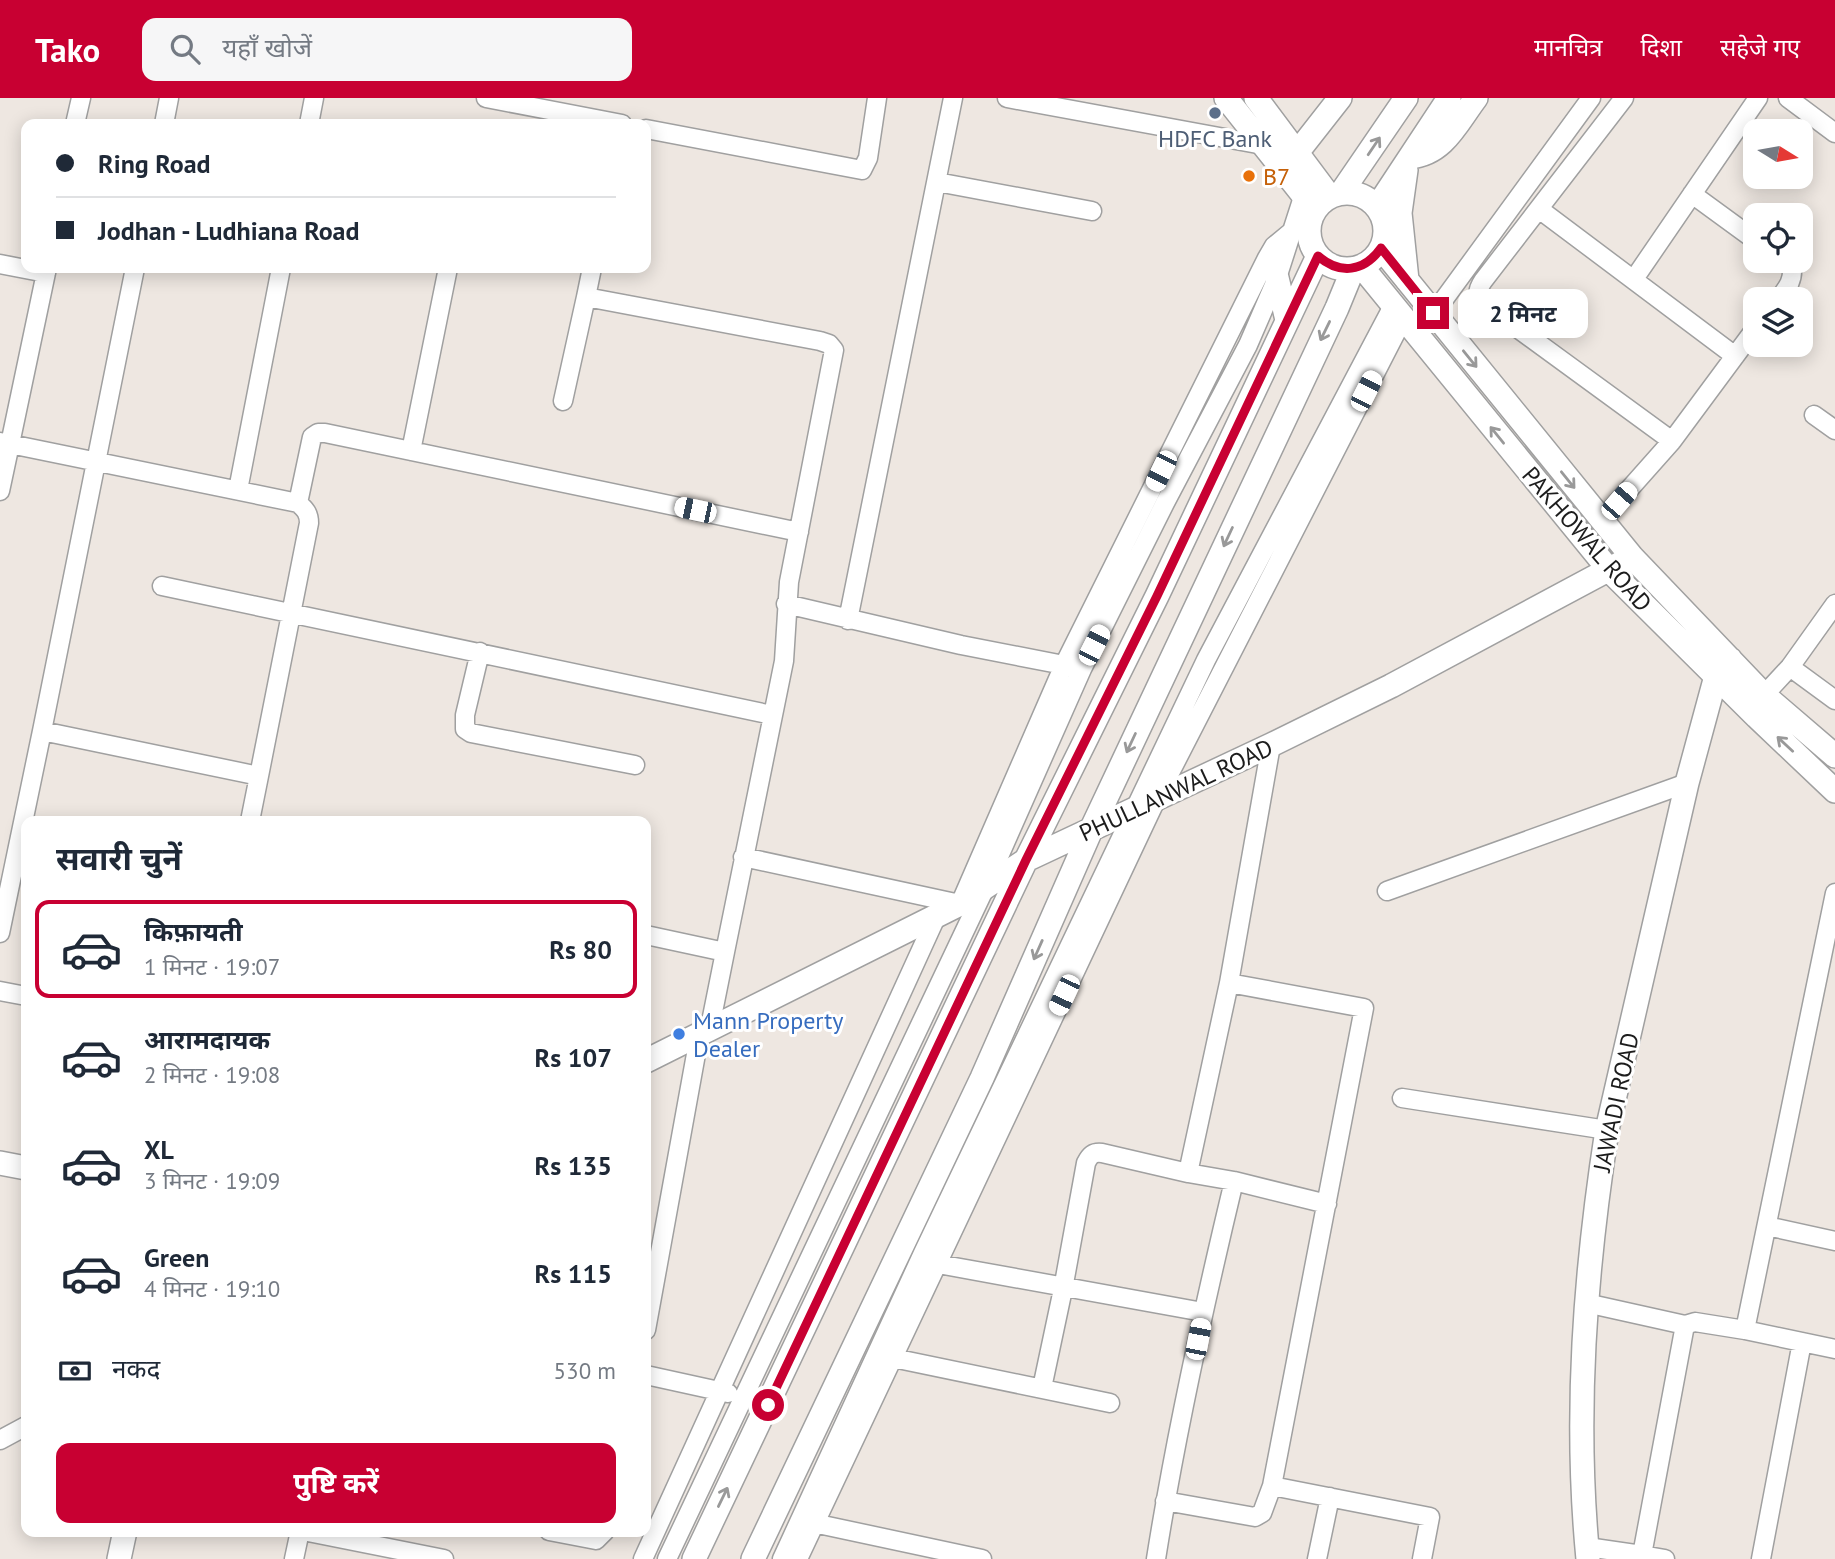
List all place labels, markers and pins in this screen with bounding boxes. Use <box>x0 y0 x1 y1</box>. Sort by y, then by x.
marker: HDFC Bank <box>1207 105 1223 121</box>
place label: HDFC Bank <box>1158 123 1272 154</box>
place label: B7 <box>1263 161 1290 192</box>
marker: B7 <box>1241 168 1257 184</box>
place label: Mann Property Dealer <box>693 1005 844 1064</box>
marker: Mann Property Dealer <box>671 1026 687 1042</box>

